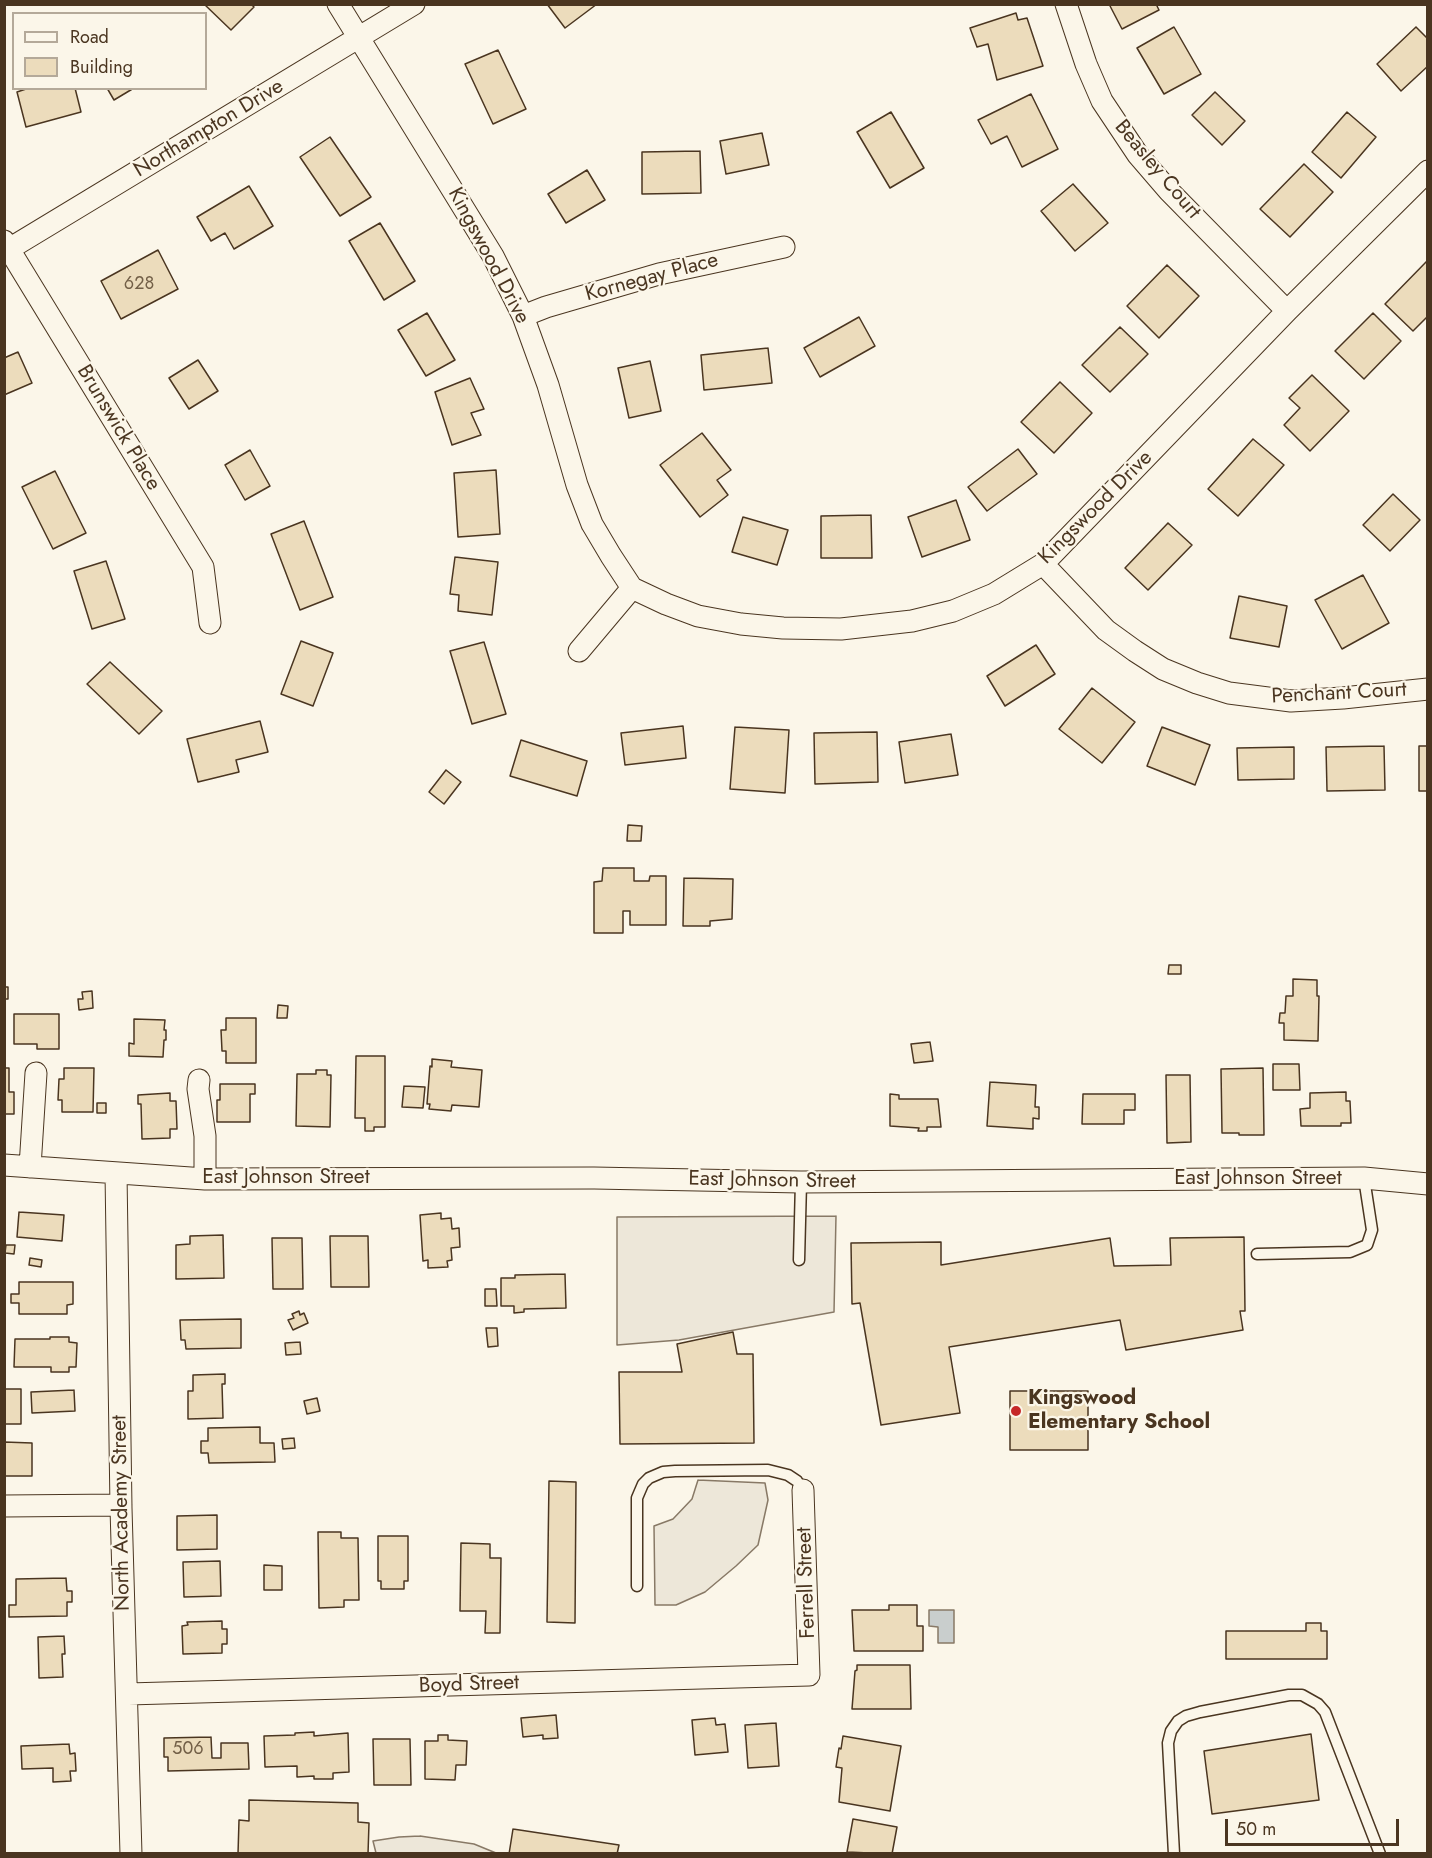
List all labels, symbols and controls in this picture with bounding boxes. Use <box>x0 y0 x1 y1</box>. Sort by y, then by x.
legend <box>12 12 207 90</box>
text: Road <box>70 24 109 50</box>
text: Building <box>70 54 133 80</box>
street label: Northampton Drive <box>130 74 288 184</box>
street label: Beasley Court <box>1108 116 1206 224</box>
street label: Kingswood Drive <box>442 184 534 328</box>
street label: Kornegay Place <box>583 248 721 308</box>
house number: 628 <box>124 274 154 296</box>
street label: Brunswick Place <box>71 361 165 495</box>
street label: Kingswood Drive <box>1034 446 1158 570</box>
street label: Penchant Court <box>1271 678 1407 710</box>
street label: East Johnson Street <box>202 1165 370 1191</box>
street label: East Johnson Street <box>1174 1166 1342 1192</box>
street label: East Johnson Street <box>688 1167 856 1195</box>
place label: Kingswood Elementary School <box>1028 1386 1210 1436</box>
marker: Kingswood Elementary School <box>1009 1404 1023 1418</box>
street label: North Academy Street <box>108 1415 136 1611</box>
street label: Ferrell Street <box>792 1527 822 1639</box>
street label: Boyd Street <box>418 1671 520 1699</box>
house number: 506 <box>172 1739 204 1761</box>
scale bar <box>1228 1807 1402 1845</box>
text: 50 m <box>1236 1816 1276 1842</box>

